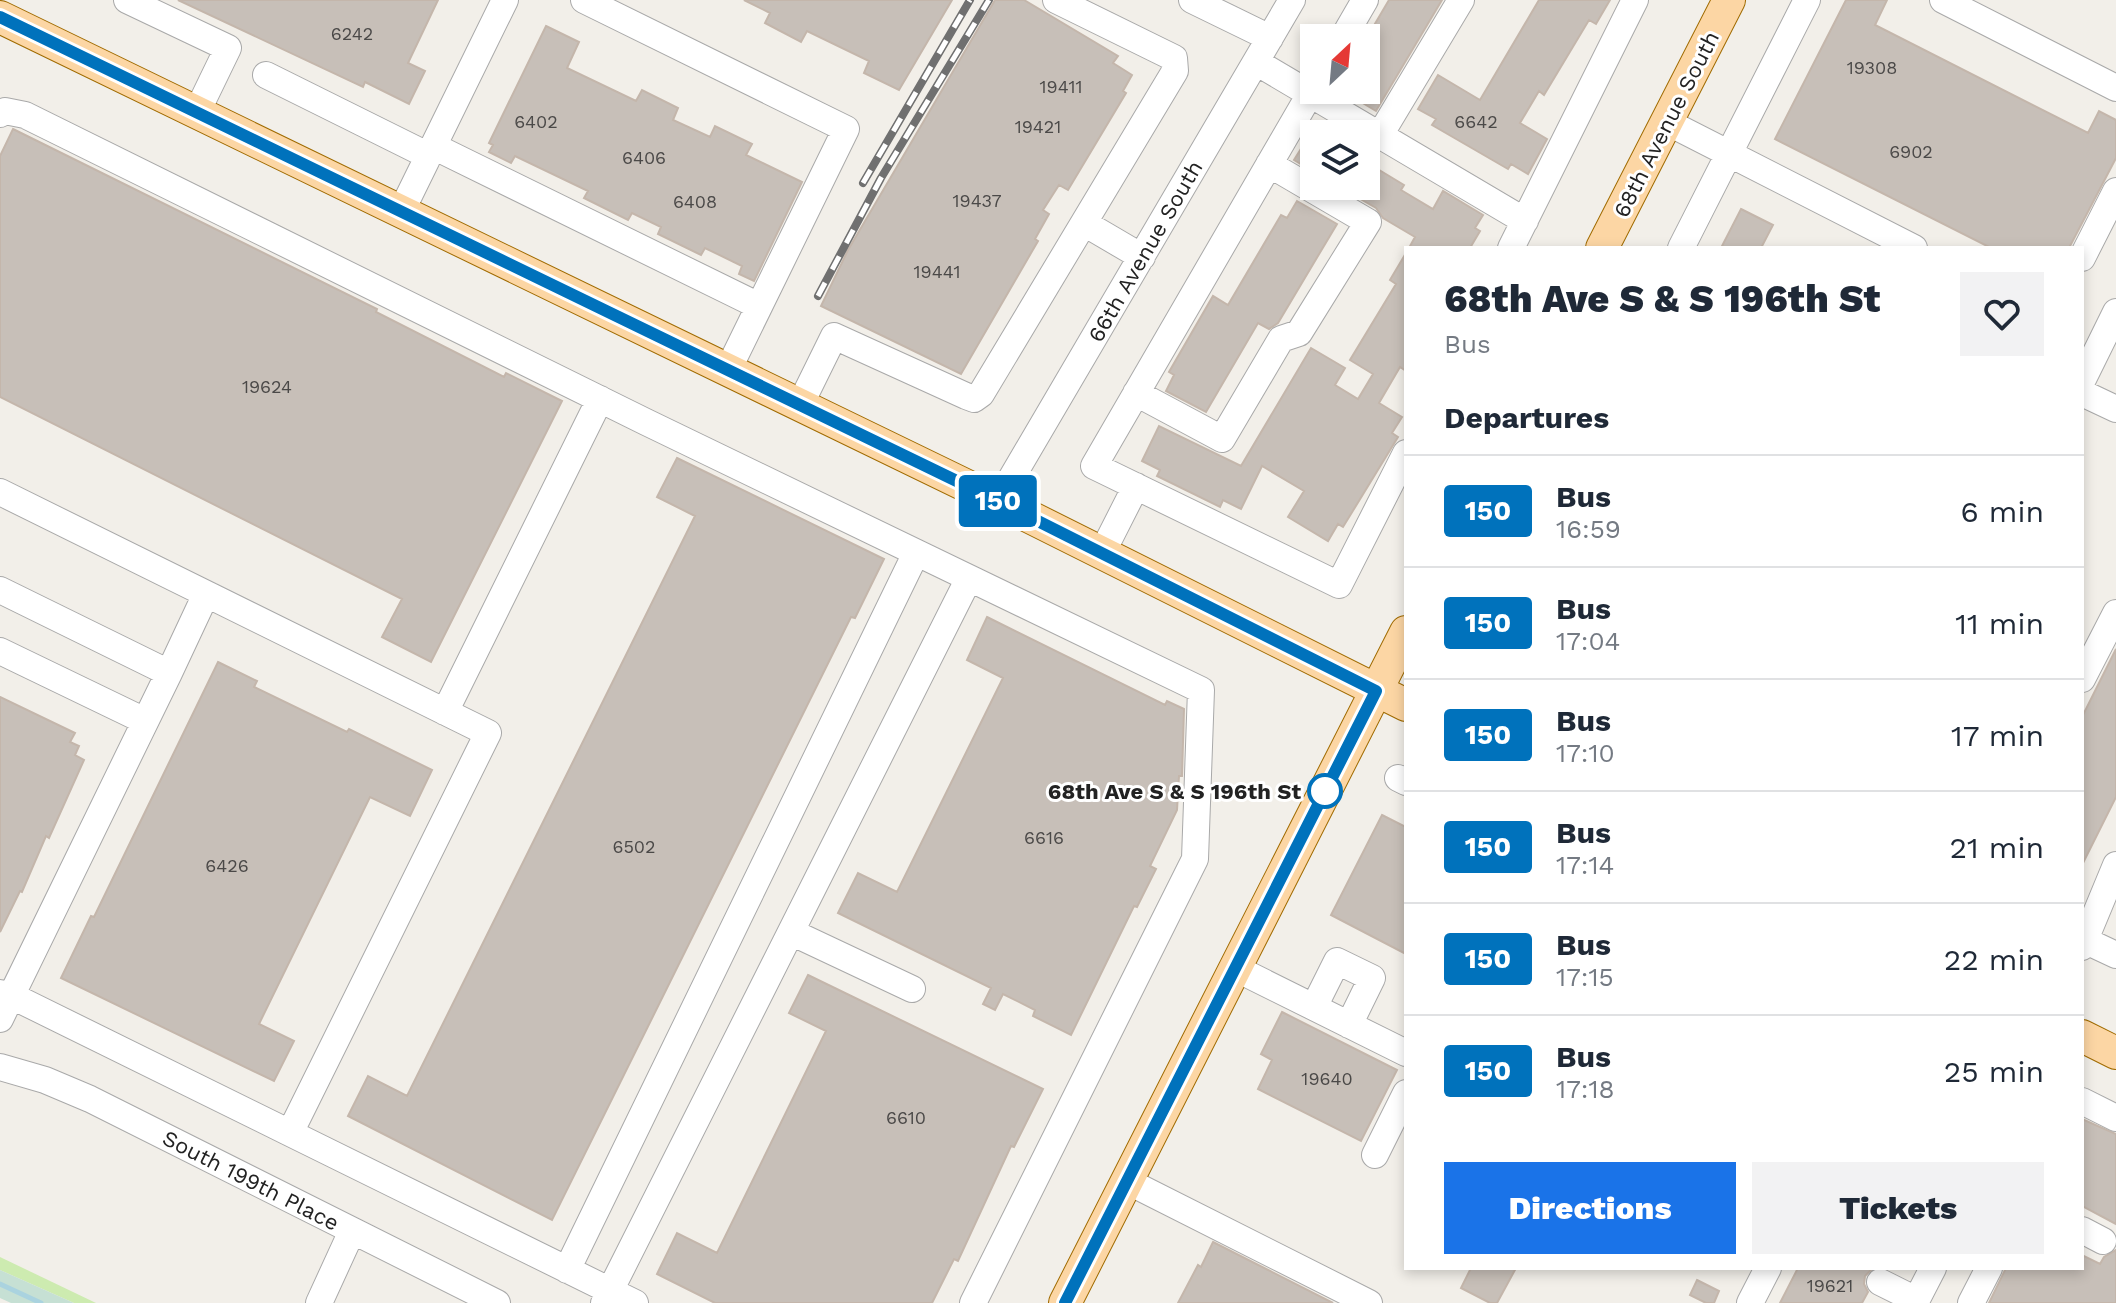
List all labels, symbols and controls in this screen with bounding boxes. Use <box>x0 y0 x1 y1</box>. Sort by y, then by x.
house number: 6242 <box>331 23 373 44</box>
north arrow <box>1300 24 1380 104</box>
map controls <box>1300 24 1380 200</box>
street label: 68th Avenue South <box>1609 27 1724 221</box>
house number: 19308 <box>1847 57 1897 78</box>
house number: 19411 <box>1040 76 1082 97</box>
house number: 6402 <box>514 111 558 132</box>
house number: 6642 <box>1454 111 1498 132</box>
house number: 19421 <box>1015 116 1061 137</box>
button: layers <box>1300 120 1380 200</box>
house number: 6902 <box>1889 141 1933 162</box>
house number: 6406 <box>622 147 666 168</box>
street label: 66th Avenue South <box>1083 156 1208 346</box>
house number: 19437 <box>953 190 1002 211</box>
house number: 6408 <box>673 191 717 212</box>
house number: 19441 <box>914 261 960 282</box>
button: heart <box>1960 272 2044 356</box>
text: 68th Ave S & S 196th St <box>1444 277 1880 321</box>
text: Bus <box>1444 329 1491 359</box>
house number: 19624 <box>242 376 292 397</box>
text: Departures <box>1444 400 1609 435</box>
line badge: 150 <box>952 475 1044 527</box>
text: Bus <box>1556 479 1611 514</box>
text: 150 <box>975 484 1021 517</box>
text: 150 <box>1465 494 1511 527</box>
text: 6 min <box>1960 494 2044 529</box>
text: 16:59 <box>1556 514 1621 544</box>
text: Bus <box>1556 591 1611 626</box>
text: 150 <box>1465 606 1511 639</box>
text: 11 min <box>1955 606 2044 641</box>
text: 17:04 <box>1556 626 1620 656</box>
text: Bus <box>1556 703 1611 738</box>
text: 150 <box>1465 718 1511 751</box>
text: 17 min <box>1951 718 2044 753</box>
text: 17:10 <box>1556 738 1615 768</box>
marker: 68th Ave S & S 196th St <box>1308 774 1342 808</box>
place label: 68th Ave S & S 196th St <box>1048 779 1301 804</box>
text: Bus <box>1556 815 1611 850</box>
house number: 6616 <box>1024 827 1064 848</box>
text: 150 <box>1465 830 1511 863</box>
text: 21 min <box>1949 830 2044 865</box>
house number: 6502 <box>612 836 656 857</box>
text: 17:14 <box>1556 850 1614 880</box>
house number: 6426 <box>205 855 249 876</box>
text: Bus <box>1556 927 1611 962</box>
text: 150 <box>1465 942 1511 975</box>
text: 22 min <box>1944 942 2044 977</box>
text: 17:15 <box>1556 962 1614 992</box>
text: Bus <box>1556 1039 1611 1074</box>
text: 150 <box>1465 1054 1511 1087</box>
text: 25 min <box>1944 1054 2044 1089</box>
house number: 19640 <box>1301 1068 1353 1089</box>
text: 17:18 <box>1556 1074 1615 1104</box>
house number: 6610 <box>886 1107 926 1128</box>
street label: South 199th Place <box>158 1125 343 1236</box>
button: Directions <box>1444 1162 1736 1254</box>
button: Tickets <box>1752 1162 2044 1254</box>
house number: 19621 <box>1807 1275 1853 1296</box>

